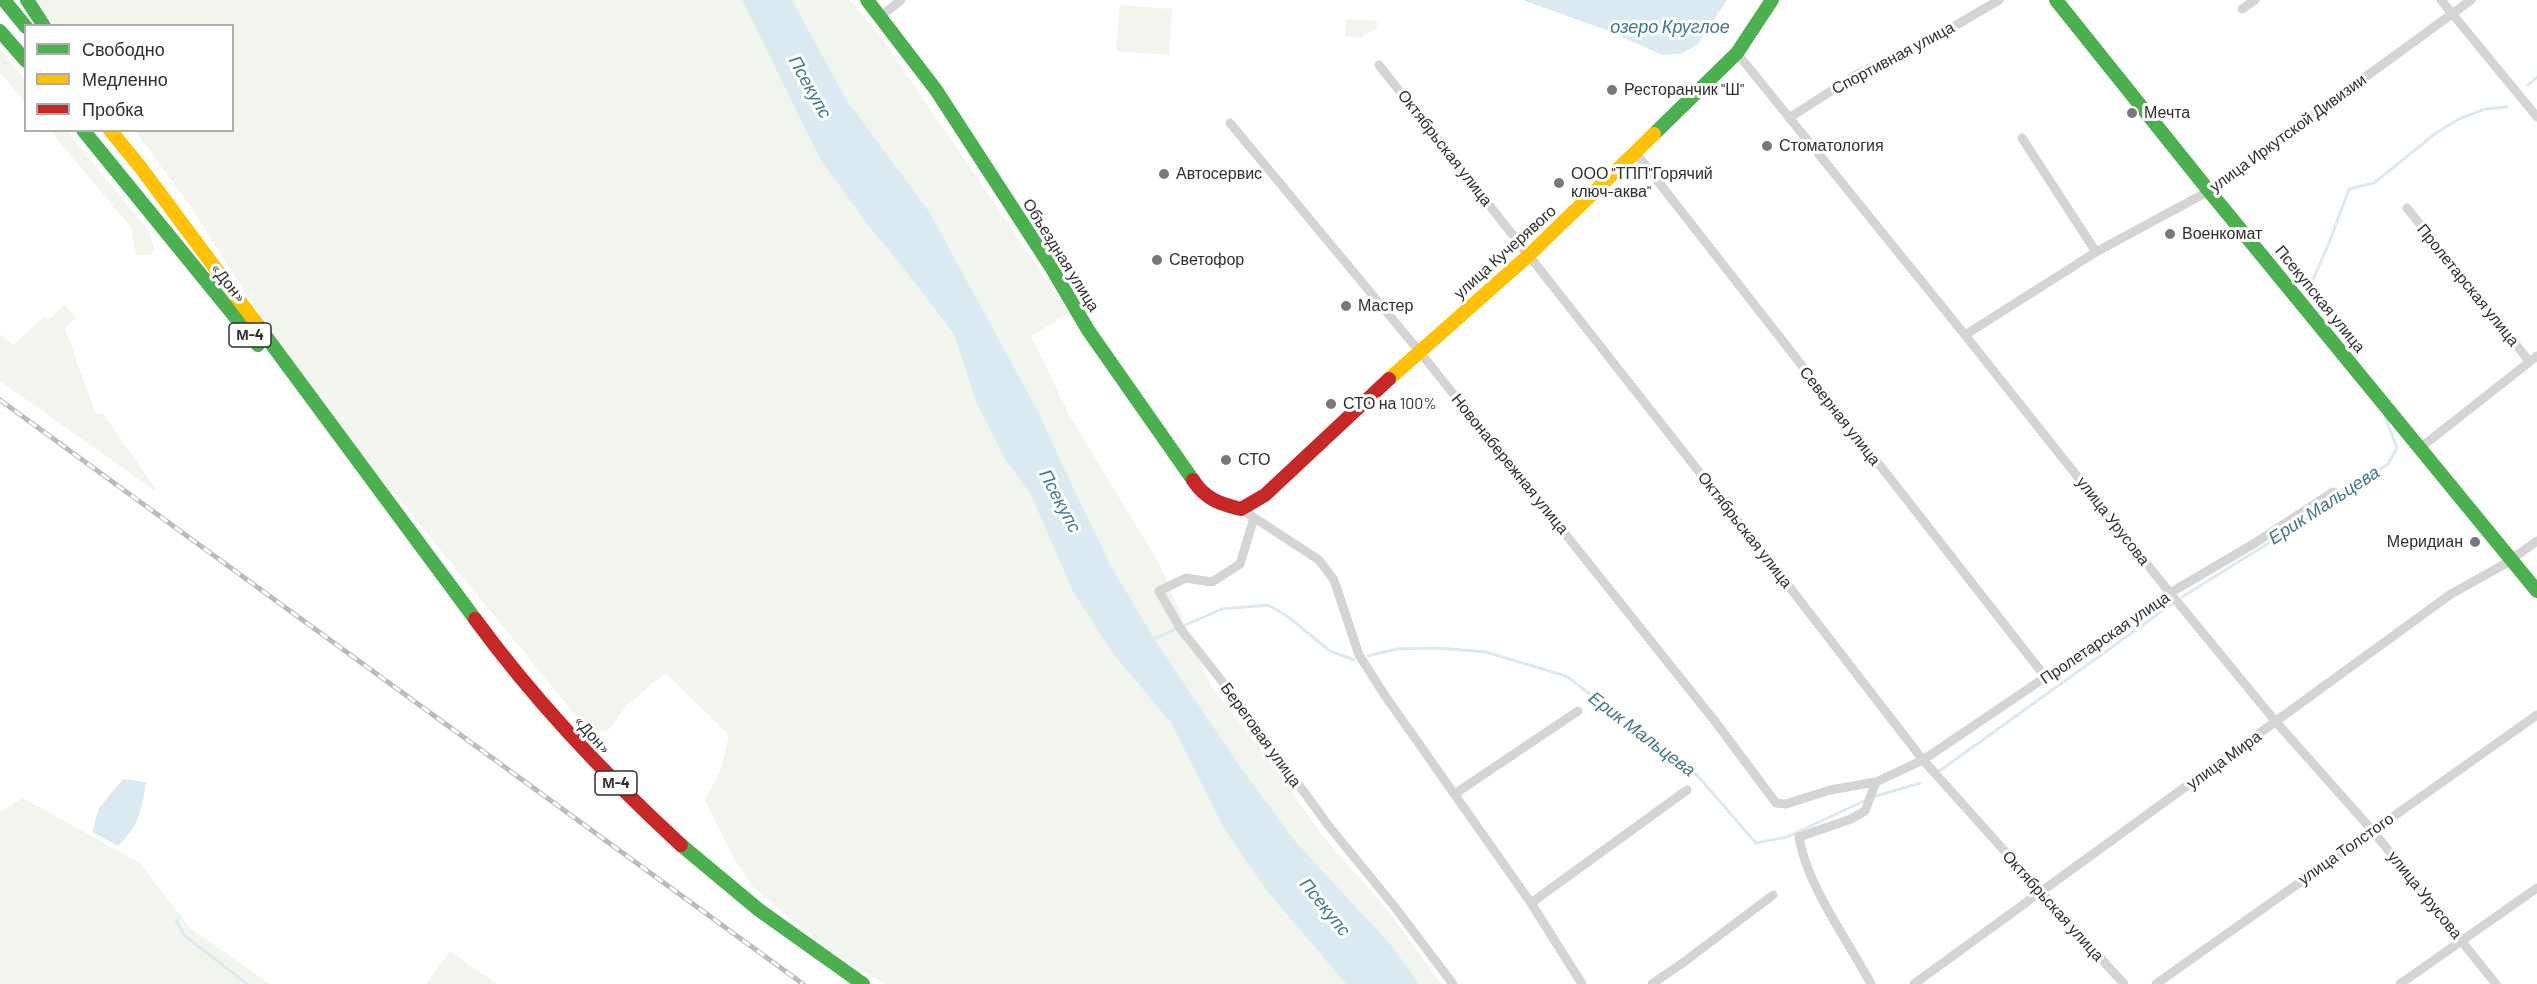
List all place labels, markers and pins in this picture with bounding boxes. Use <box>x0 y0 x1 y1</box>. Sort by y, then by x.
place label: Ресторанчик "Ш" <box>1624 80 1744 100</box>
marker: Ресторанчик "Ш" <box>1605 83 1619 97</box>
place label: Мечта <box>2144 103 2190 123</box>
marker: Мечта <box>2125 106 2139 120</box>
place label: Стоматология <box>1779 136 1884 156</box>
marker: Стоматология <box>1760 139 1774 153</box>
place label: Автосервис <box>1176 164 1262 184</box>
place label: ООО "ТПП"Горячий ключ-аква" <box>1571 164 1713 202</box>
marker: Автосервис <box>1157 167 1171 181</box>
marker: ООО "ТПП"Горячий ключ-аква" <box>1552 176 1566 190</box>
place label: Военкомат <box>2182 224 2262 244</box>
marker: Военкомат <box>2163 227 2177 241</box>
place label: Светофор <box>1169 250 1244 270</box>
marker: Светофор <box>1150 253 1164 267</box>
place label: Мастер <box>1358 296 1413 316</box>
marker: Мастер <box>1339 299 1353 313</box>
place label: СТО на 100% <box>1343 394 1437 414</box>
marker: СТО на 100% <box>1324 397 1338 411</box>
place label: СТО <box>1238 450 1271 470</box>
marker: СТО <box>1219 453 1233 467</box>
place label: Меридиан <box>2387 532 2463 552</box>
marker: Меридиан <box>2468 535 2482 549</box>

